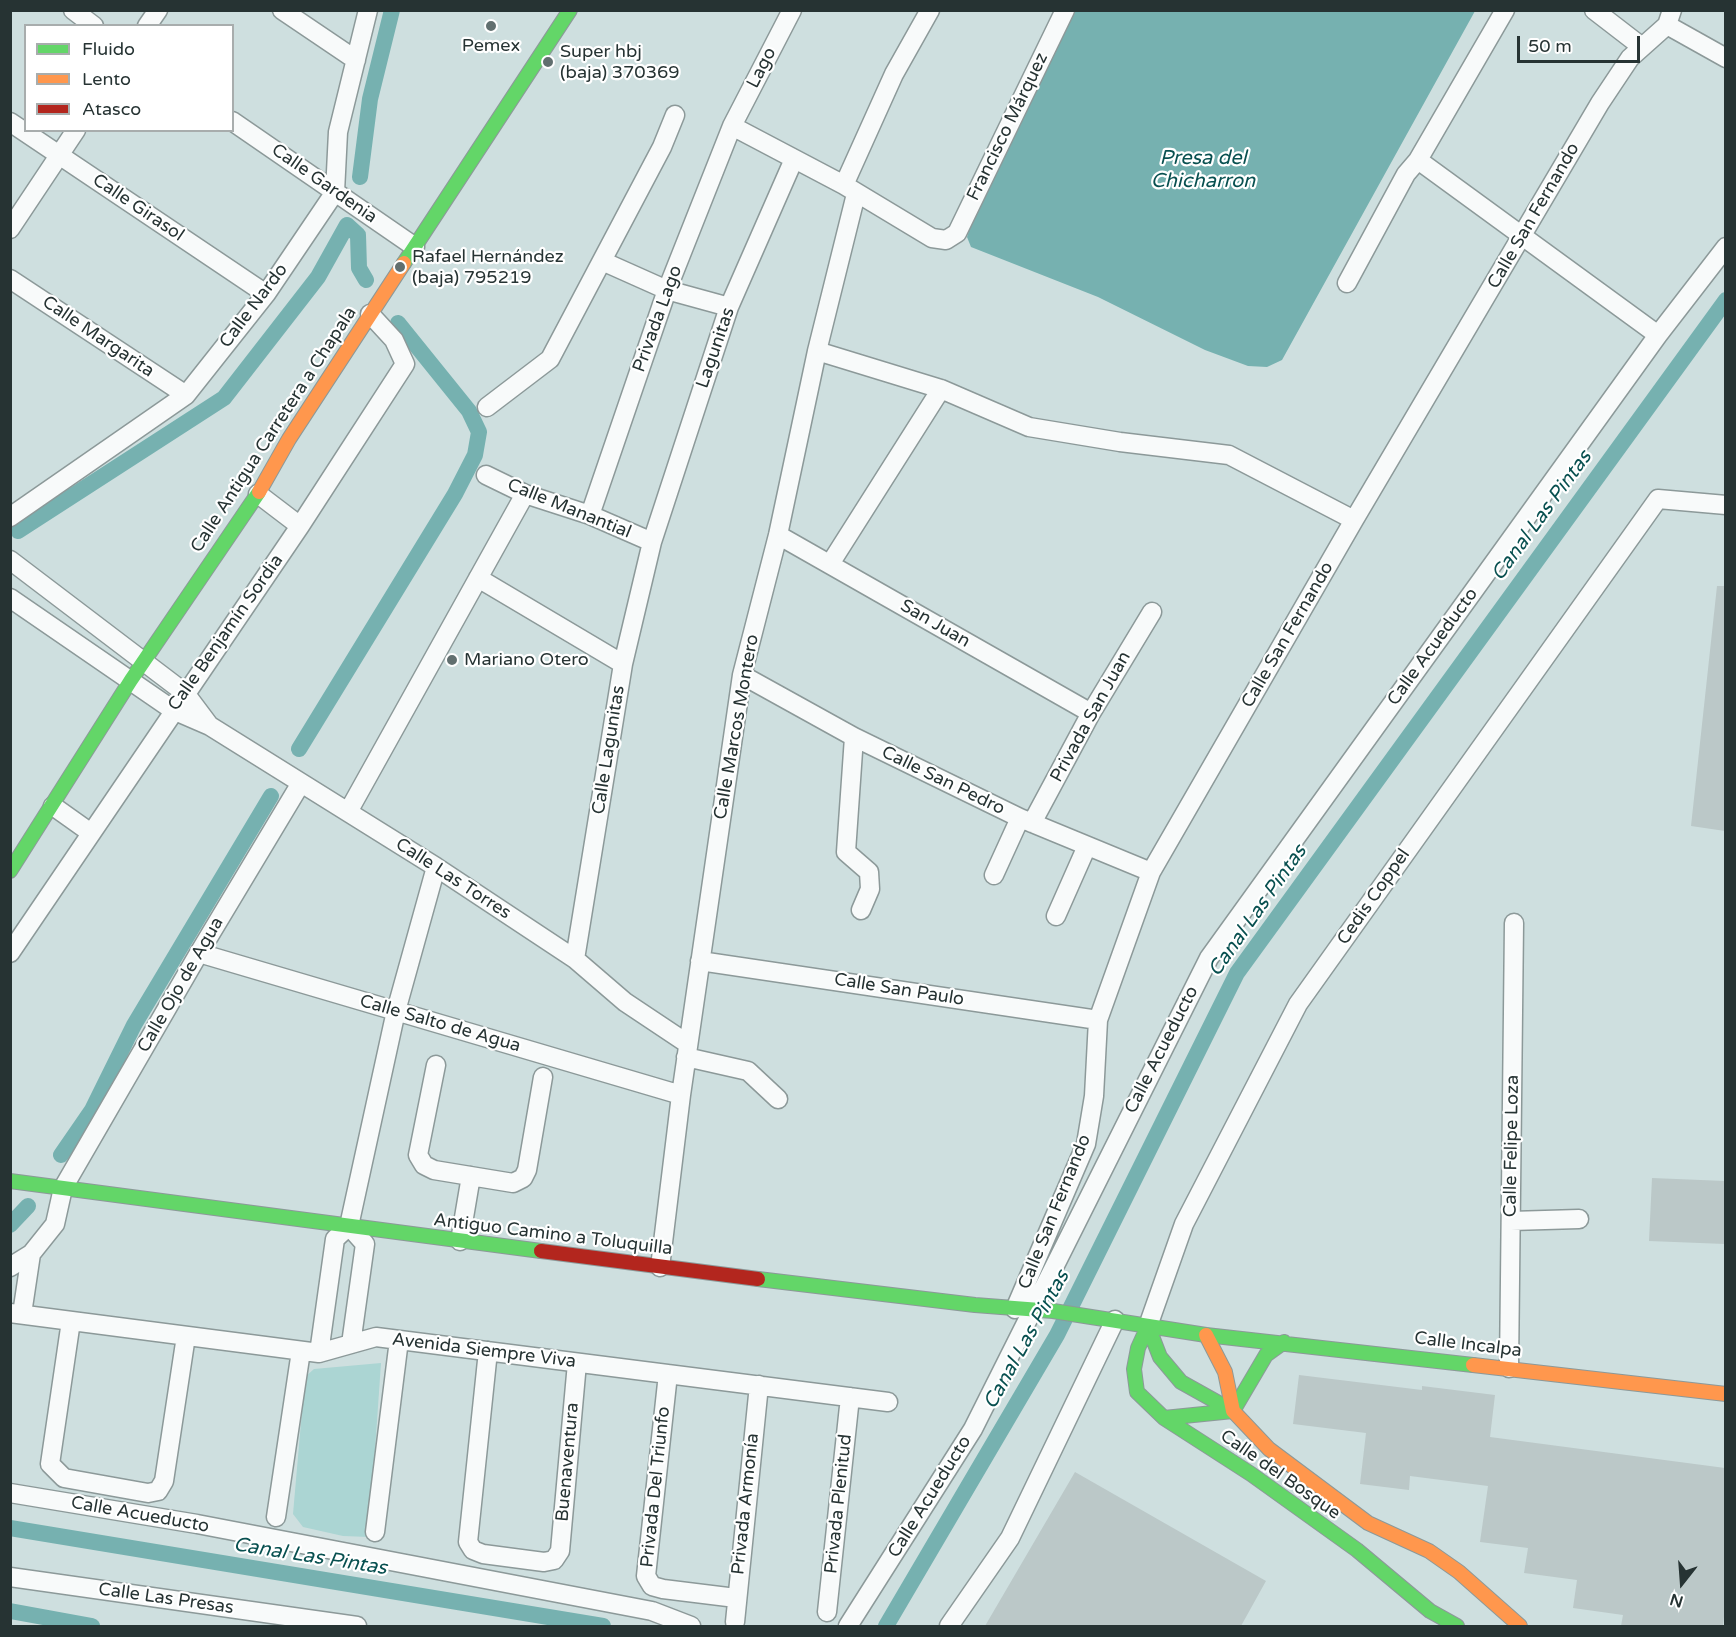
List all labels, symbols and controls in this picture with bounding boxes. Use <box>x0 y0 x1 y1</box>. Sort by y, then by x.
marker: Pemex <box>484 19 498 33</box>
legend <box>24 24 234 132</box>
scale bar <box>1520 24 1643 62</box>
place label: Pemex <box>462 35 520 57</box>
text: 50 m <box>1528 35 1572 57</box>
text: Fluido <box>82 38 135 60</box>
place label: Super hbj (baja) 370369 <box>560 41 680 84</box>
street label: Lago <box>743 44 781 92</box>
street label: Francisco Márquez <box>963 50 1053 204</box>
marker: Super hbj (baja) 370369 <box>541 55 555 69</box>
text: Lento <box>82 68 131 90</box>
text: Atasco <box>82 98 141 120</box>
street label: Calle San Fernando <box>1483 139 1585 293</box>
street label: Calle Gardenia <box>267 140 381 228</box>
water label: Presa del Chicharron <box>1151 147 1255 194</box>
street label: Calle Girasol <box>88 170 188 246</box>
place label: Rafael Hernández (baja) 795219 <box>412 246 564 288</box>
street label: Calle Nardo <box>215 260 293 352</box>
marker: Rafael Hernández (baja) 795219 <box>393 260 407 274</box>
street label: Privada Lago <box>629 263 687 375</box>
street label: Calle Margarita <box>38 292 158 382</box>
street label: Calle Antigua Carretera a Chapala <box>186 303 362 557</box>
street label: Lagunitas <box>692 305 740 391</box>
water label: Canal Las Pintas <box>1487 446 1597 586</box>
street label: Calle Manantial <box>504 474 634 544</box>
street label: Calle Benjamín Sordia <box>164 551 288 715</box>
street label: Calle San Fernando <box>1237 558 1339 712</box>
street label: Calle Acueducto <box>1383 584 1483 710</box>
street label: San Juan <box>896 595 974 653</box>
street label: Calle Marcos Montero <box>710 633 764 821</box>
street label: Privada San Juan <box>1046 648 1136 786</box>
place label: Mariano Otero <box>464 649 589 671</box>
marker: Mariano Otero <box>445 653 459 667</box>
street label: Calle Lagunitas <box>588 684 630 816</box>
street label: Calle San Pedro <box>878 742 1008 820</box>
street label: Calle Las Torres <box>391 834 515 924</box>
water label: Canal Las Pintas <box>1204 841 1312 981</box>
street label: Cedis Coppel <box>1333 845 1415 949</box>
street label: Calle Ojo de Agua <box>133 913 229 1057</box>
street label: Calle San Paulo <box>832 969 966 1011</box>
street label: Calle Acueducto <box>1121 983 1203 1117</box>
street label: Calle Salto de Agua <box>357 991 523 1057</box>
street label: Calle Felipe Loza <box>1500 1075 1524 1217</box>
street label: Calle San Fernando <box>1014 1131 1096 1293</box>
street label: Antiguo Camino a Toluquilla <box>432 1210 674 1260</box>
water label: Canal Las Pintas <box>979 1266 1075 1414</box>
street label: Calle Incalpa <box>1413 1328 1523 1362</box>
street label: Avenida Siempre Viva <box>391 1329 577 1373</box>
street label: Buenaventura <box>552 1401 584 1523</box>
street label: Privada Del Triunfo <box>637 1405 675 1569</box>
street label: Calle del Bosque <box>1216 1426 1344 1524</box>
street label: Privada Armonía <box>728 1432 764 1576</box>
street label: Calle Acueducto <box>884 1432 976 1562</box>
street label: Privada Plenitud <box>821 1433 857 1575</box>
street label: Calle Acueducto <box>69 1492 211 1538</box>
water label: Canal Las Pintas <box>232 1533 388 1581</box>
north arrow <box>1652 1553 1712 1613</box>
street label: Calle Las Presas <box>97 1579 235 1619</box>
text: N <box>1668 1589 1686 1612</box>

